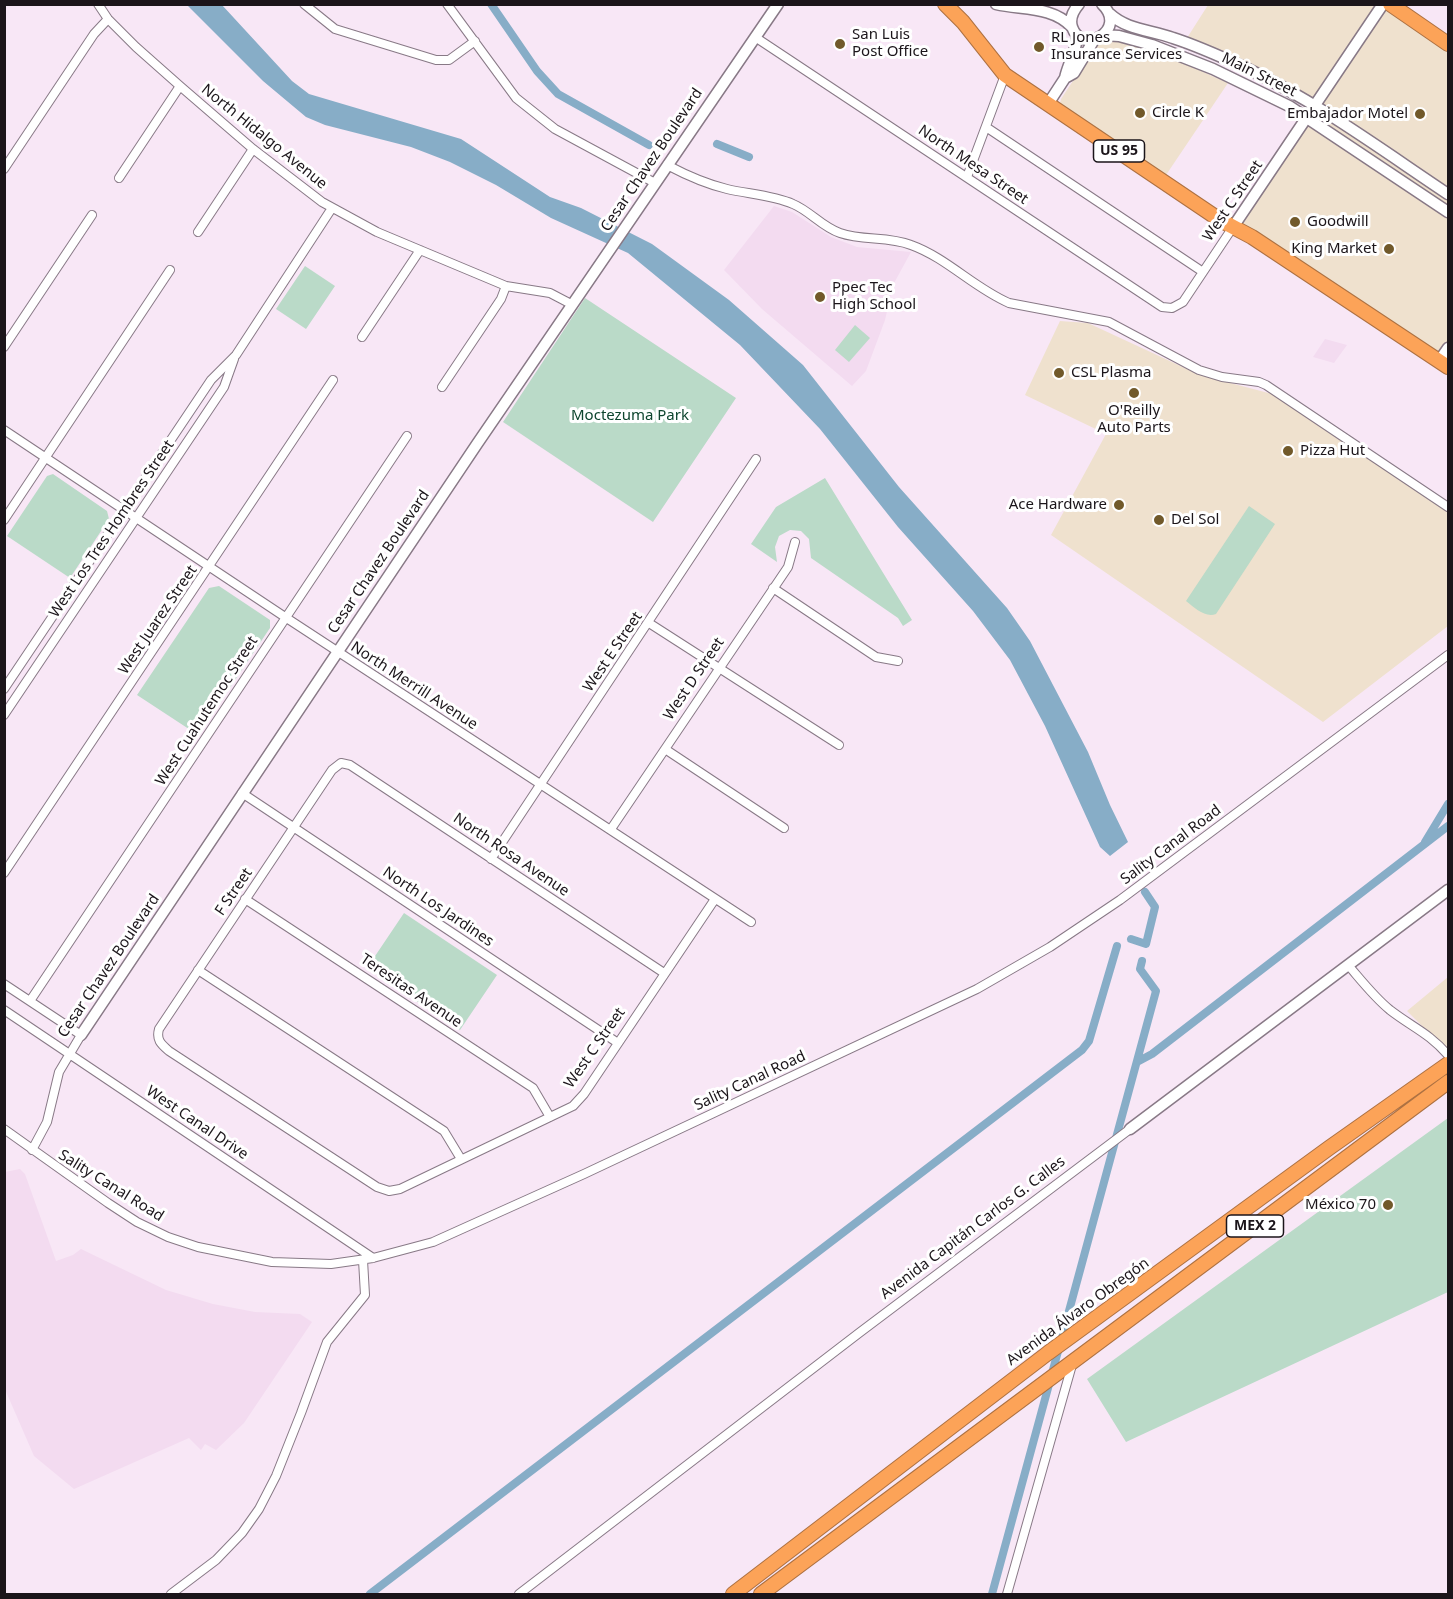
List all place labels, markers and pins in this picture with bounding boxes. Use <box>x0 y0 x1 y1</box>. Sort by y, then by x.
place label: San Luis Post Office <box>852 26 928 61</box>
place label: RL Jones Insurance Services <box>1051 29 1182 64</box>
marker: San Luis Post Office <box>833 37 847 51</box>
marker: RL Jones Insurance Services <box>1032 40 1046 54</box>
place label: Circle K <box>1152 104 1204 122</box>
place label: Embajador Motel <box>1287 105 1408 123</box>
marker: Circle K <box>1133 106 1147 120</box>
marker: Embajador Motel <box>1413 107 1427 121</box>
place label: Goodwill <box>1307 213 1369 231</box>
marker: Goodwill <box>1288 215 1302 229</box>
place label: King Market <box>1291 240 1377 258</box>
marker: King Market <box>1382 242 1396 256</box>
place label: Ppec Tec High School <box>832 279 916 314</box>
marker: Ppec Tec High School <box>813 290 827 304</box>
place label: CSL Plasma <box>1071 364 1151 382</box>
marker: CSL Plasma <box>1052 366 1066 380</box>
marker: O'Reilly Auto Parts <box>1127 386 1141 400</box>
place label: O'Reilly Auto Parts <box>1097 402 1171 437</box>
place label: Pizza Hut <box>1300 442 1365 460</box>
marker: Pizza Hut <box>1281 444 1295 458</box>
place label: Ace Hardware <box>1009 496 1107 514</box>
marker: Ace Hardware <box>1112 498 1126 512</box>
place label: Del Sol <box>1171 511 1219 529</box>
marker: Del Sol <box>1152 513 1166 527</box>
place label: México 70 <box>1305 1196 1376 1214</box>
marker: México 70 <box>1381 1198 1395 1212</box>

